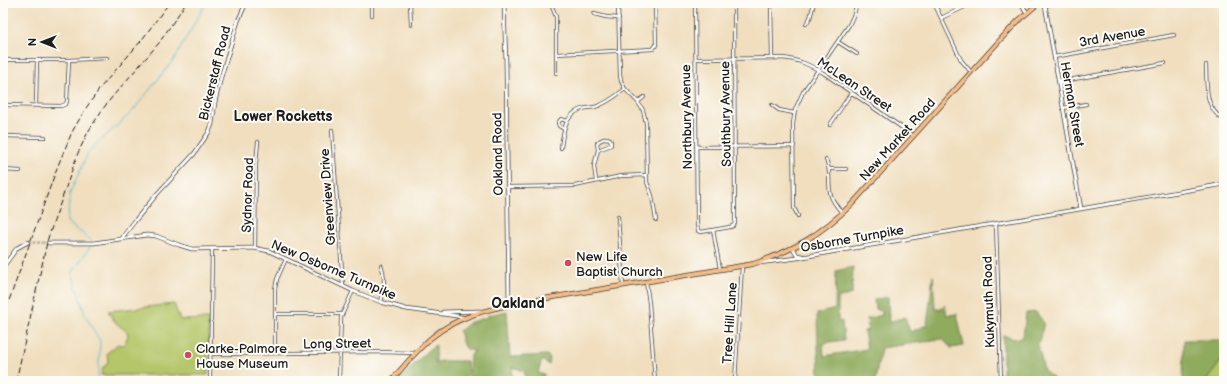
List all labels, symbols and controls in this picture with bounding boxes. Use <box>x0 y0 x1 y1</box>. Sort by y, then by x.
north arrow <box>22 22 62 62</box>
street label: 3rd Avenue <box>1078 23 1147 51</box>
street label: Bickerstaff Road <box>195 24 234 122</box>
text: N <box>26 38 39 46</box>
street label: McLean Street <box>814 54 895 116</box>
street label: Herman Street <box>1057 60 1087 148</box>
street label: Southbury Avenue <box>717 61 735 167</box>
street label: Northbury Avenue <box>678 64 696 170</box>
street label: New Market Road <box>856 95 939 184</box>
district label: Lower Rocketts <box>234 108 333 125</box>
street label: Oakland Road <box>489 112 507 196</box>
street label: Greenview Drive <box>317 148 339 246</box>
street label: Sydnor Road <box>239 157 257 233</box>
street label: Osborne Turnpike <box>799 222 905 256</box>
street label: New Osborne Turnpike <box>269 236 399 304</box>
place label: New Life Baptist Church <box>576 249 663 280</box>
street label: Kukymuth Road <box>979 256 999 348</box>
marker: New Life Baptist Church <box>563 258 573 268</box>
street label: Tree Hill Lane <box>719 281 741 364</box>
district label: Oakland <box>491 295 545 312</box>
street label: Long Street <box>303 335 371 353</box>
place label: Clarke-Palmore House Museum <box>196 341 288 372</box>
marker: Clarke-Palmore House Museum <box>183 350 193 360</box>

